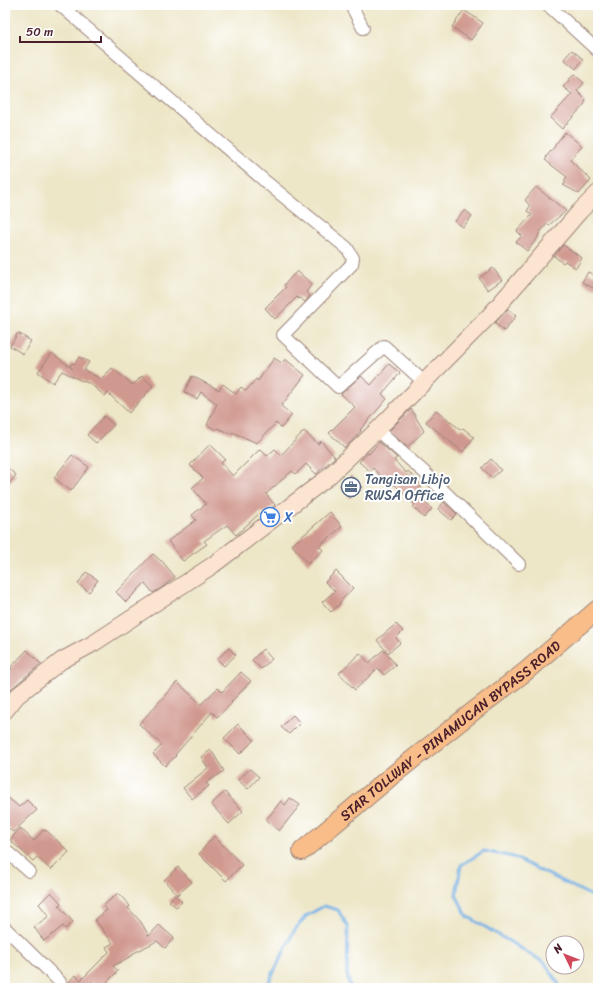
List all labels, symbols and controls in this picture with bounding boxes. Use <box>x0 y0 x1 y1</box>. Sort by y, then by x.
scale bar <box>20 18 101 44</box>
text: 50 m <box>26 21 53 43</box>
place label: Tangisan Libjo RWSA Office <box>365 467 450 508</box>
office icon: Tangisan Libjo RWSA Office <box>340 476 362 498</box>
place label: X <box>283 505 293 530</box>
supermarket icon: X <box>259 506 281 528</box>
street label: STAR TOLLWAY - PINAMUCAN BYPASS ROAD <box>334 633 567 827</box>
north arrow <box>545 935 585 975</box>
text: N <box>548 939 568 959</box>

